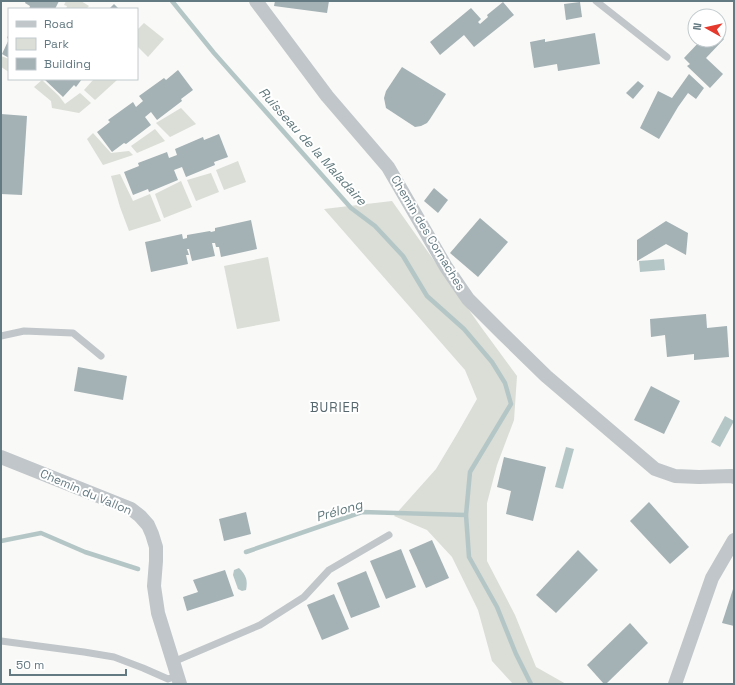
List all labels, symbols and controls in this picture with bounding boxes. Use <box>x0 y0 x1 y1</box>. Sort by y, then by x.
legend <box>8 8 138 80</box>
north arrow <box>687 8 727 48</box>
text: Road <box>44 16 73 32</box>
text: N <box>690 22 705 31</box>
text: Park <box>44 36 69 52</box>
text: Building <box>44 56 91 72</box>
water label: Ruisseau de la Maladaire <box>255 84 371 210</box>
street label: Chemin des Cornaches <box>387 172 469 294</box>
district label: BURIER <box>310 399 360 416</box>
street label: Chemin du Vallon <box>38 465 134 519</box>
water label: Prélong <box>314 496 365 525</box>
scale bar <box>10 651 126 677</box>
text: 50 m <box>16 657 44 673</box>

